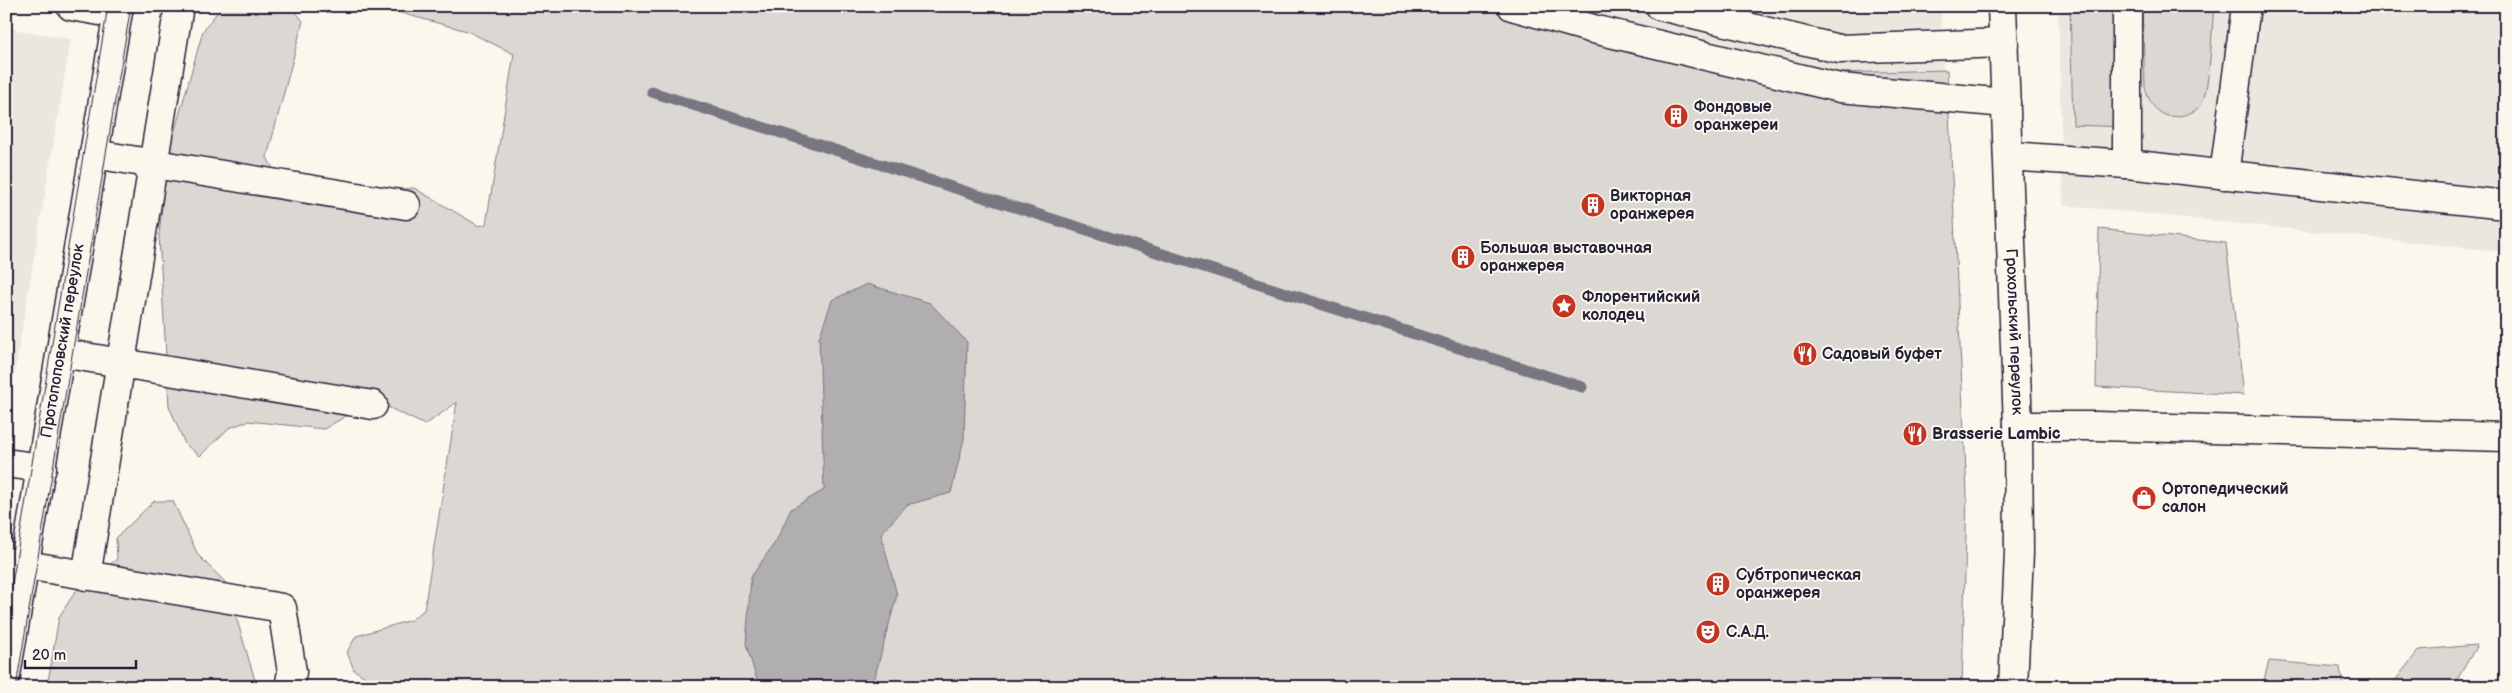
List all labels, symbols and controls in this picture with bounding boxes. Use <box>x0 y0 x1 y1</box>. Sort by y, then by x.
place label: Фондовые оранжереи <box>1694 98 1778 135</box>
building icon: Фондовые оранжереи <box>1663 103 1689 129</box>
place label: Викторная оранжерея <box>1610 187 1694 224</box>
building icon: Викторная оранжерея <box>1580 192 1606 218</box>
place label: Большая выставочная оранжерея <box>1480 239 1652 276</box>
street label: Протопоповский переулок <box>37 242 88 439</box>
building icon: Большая выставочная оранжерея <box>1450 244 1476 270</box>
street label: Грохольский переулок <box>2002 248 2027 416</box>
place label: Флорентийский колодец <box>1582 288 1700 325</box>
place icon: Флорентийский колодец <box>1551 293 1577 319</box>
restaurant icon: Садовый буфет <box>1792 341 1818 367</box>
place label: Садовый буфет <box>1822 345 1942 364</box>
restaurant icon: Brasserie Lambic <box>1902 421 1928 447</box>
place label: Brasserie Lambic <box>1932 425 2061 444</box>
place label: Ортопедический салон <box>2162 480 2289 517</box>
shop icon: Ортопедический салон <box>2131 485 2157 511</box>
place label: Субтропическая оранжерея <box>1736 566 1861 603</box>
building icon: Субтропическая оранжерея <box>1705 571 1731 597</box>
theatre icon: С.А.Д. <box>1695 619 1721 645</box>
place label: С.А.Д. <box>1726 623 1769 642</box>
scale bar <box>25 638 136 670</box>
text: 20 m <box>32 646 66 665</box>

